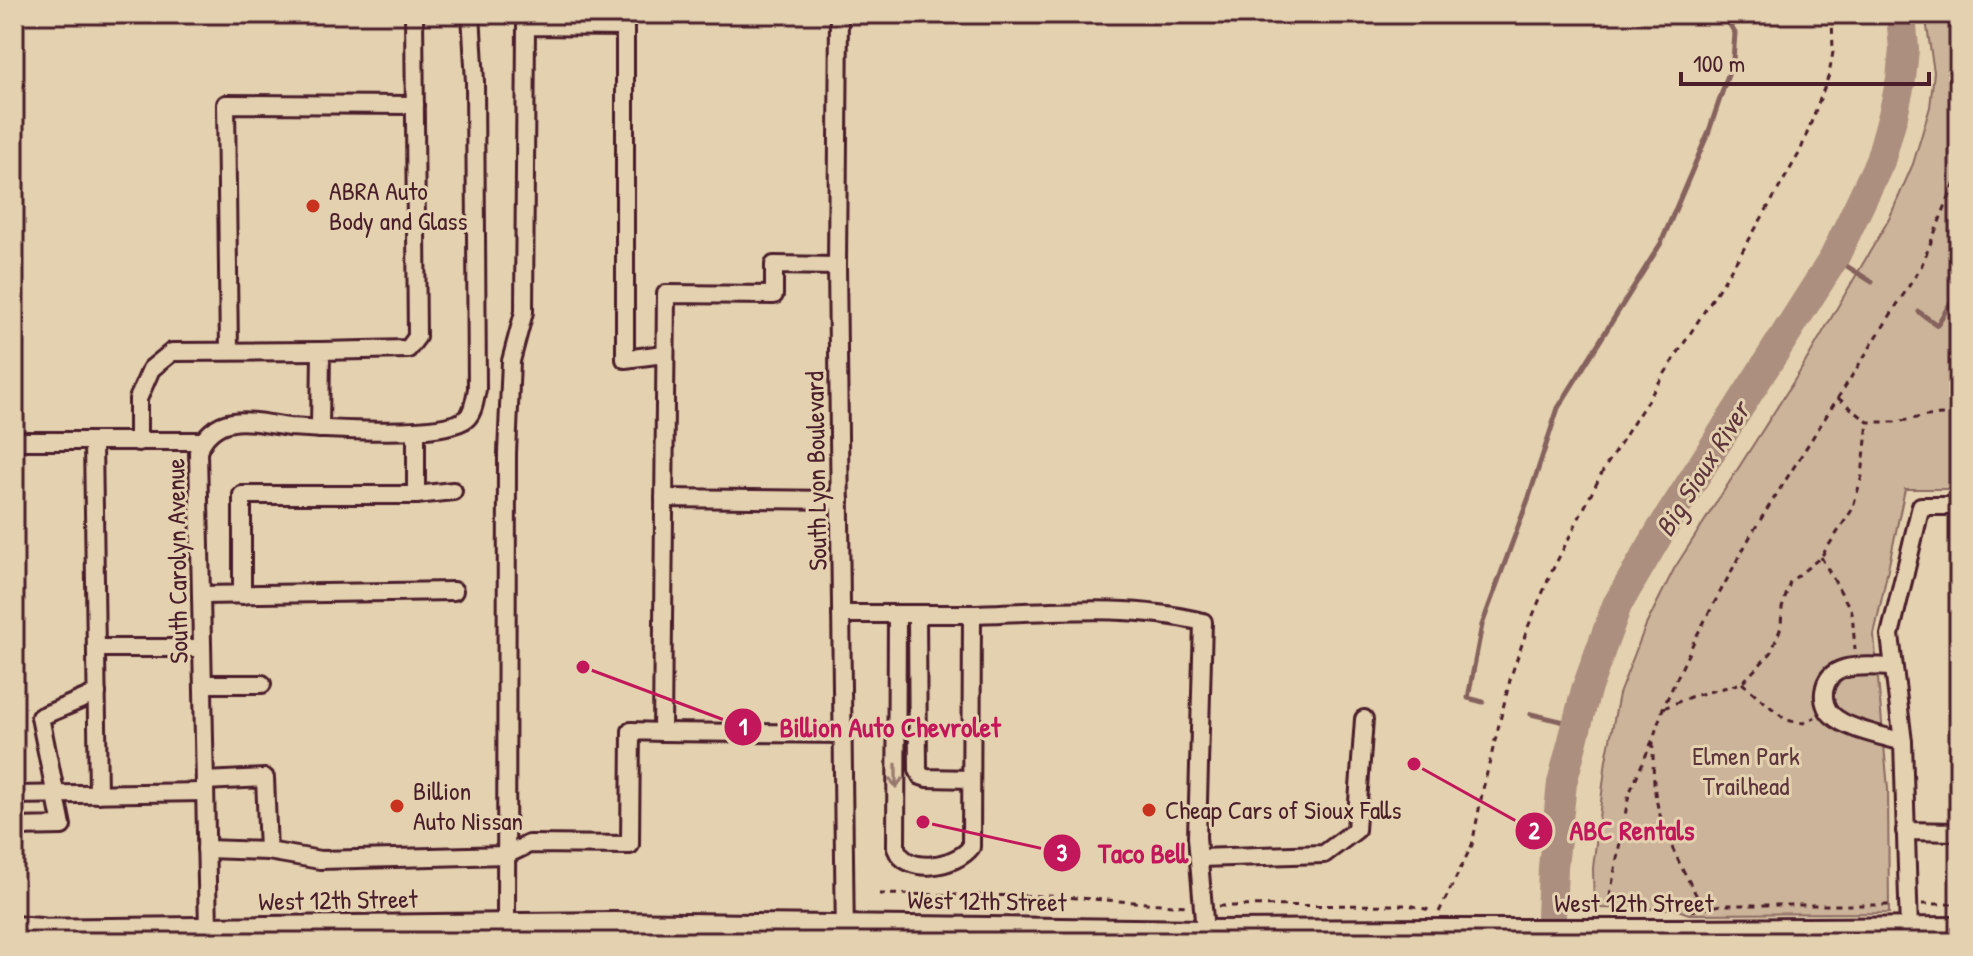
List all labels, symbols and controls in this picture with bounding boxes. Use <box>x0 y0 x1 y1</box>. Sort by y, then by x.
scale bar <box>1681 36 1929 86</box>
text: 100 m <box>1693 47 1745 79</box>
place label: ABRA Auto Body and Glass <box>329 173 467 238</box>
marker: ABRA Auto Body and Glass <box>304 197 322 215</box>
street label: South Lyon Boulevard <box>796 371 835 571</box>
water label: Big Sioux River <box>1646 392 1760 544</box>
street label: South Carolyn Avenue <box>157 458 196 664</box>
callout: Billion Auto Chevrolet <box>723 701 1016 753</box>
text: Billion Auto Chevrolet <box>779 708 1002 746</box>
text: 1 <box>739 710 748 742</box>
park label: Elmen Park Trailhead <box>1692 738 1800 803</box>
one-way arrow <box>888 762 904 789</box>
place label: Billion Auto Nissan <box>413 773 523 838</box>
place label: Cheap Cars of Sioux Falls <box>1165 792 1401 827</box>
marker: Billion Auto Nissan <box>388 797 406 815</box>
marker: Cheap Cars of Sioux Falls <box>1140 801 1158 819</box>
callout: ABC Rentals <box>1514 805 1711 857</box>
text: ABC Rentals <box>1570 811 1695 849</box>
text: 2 <box>1528 814 1540 846</box>
callout: Taco Bell <box>1042 827 1204 879</box>
text: Taco Bell <box>1097 834 1189 872</box>
text: 3 <box>1057 836 1068 868</box>
street label: West 12th Street <box>258 881 419 918</box>
street label: West 12th Street <box>907 882 1068 919</box>
street label: West 12th Street <box>1554 885 1715 920</box>

